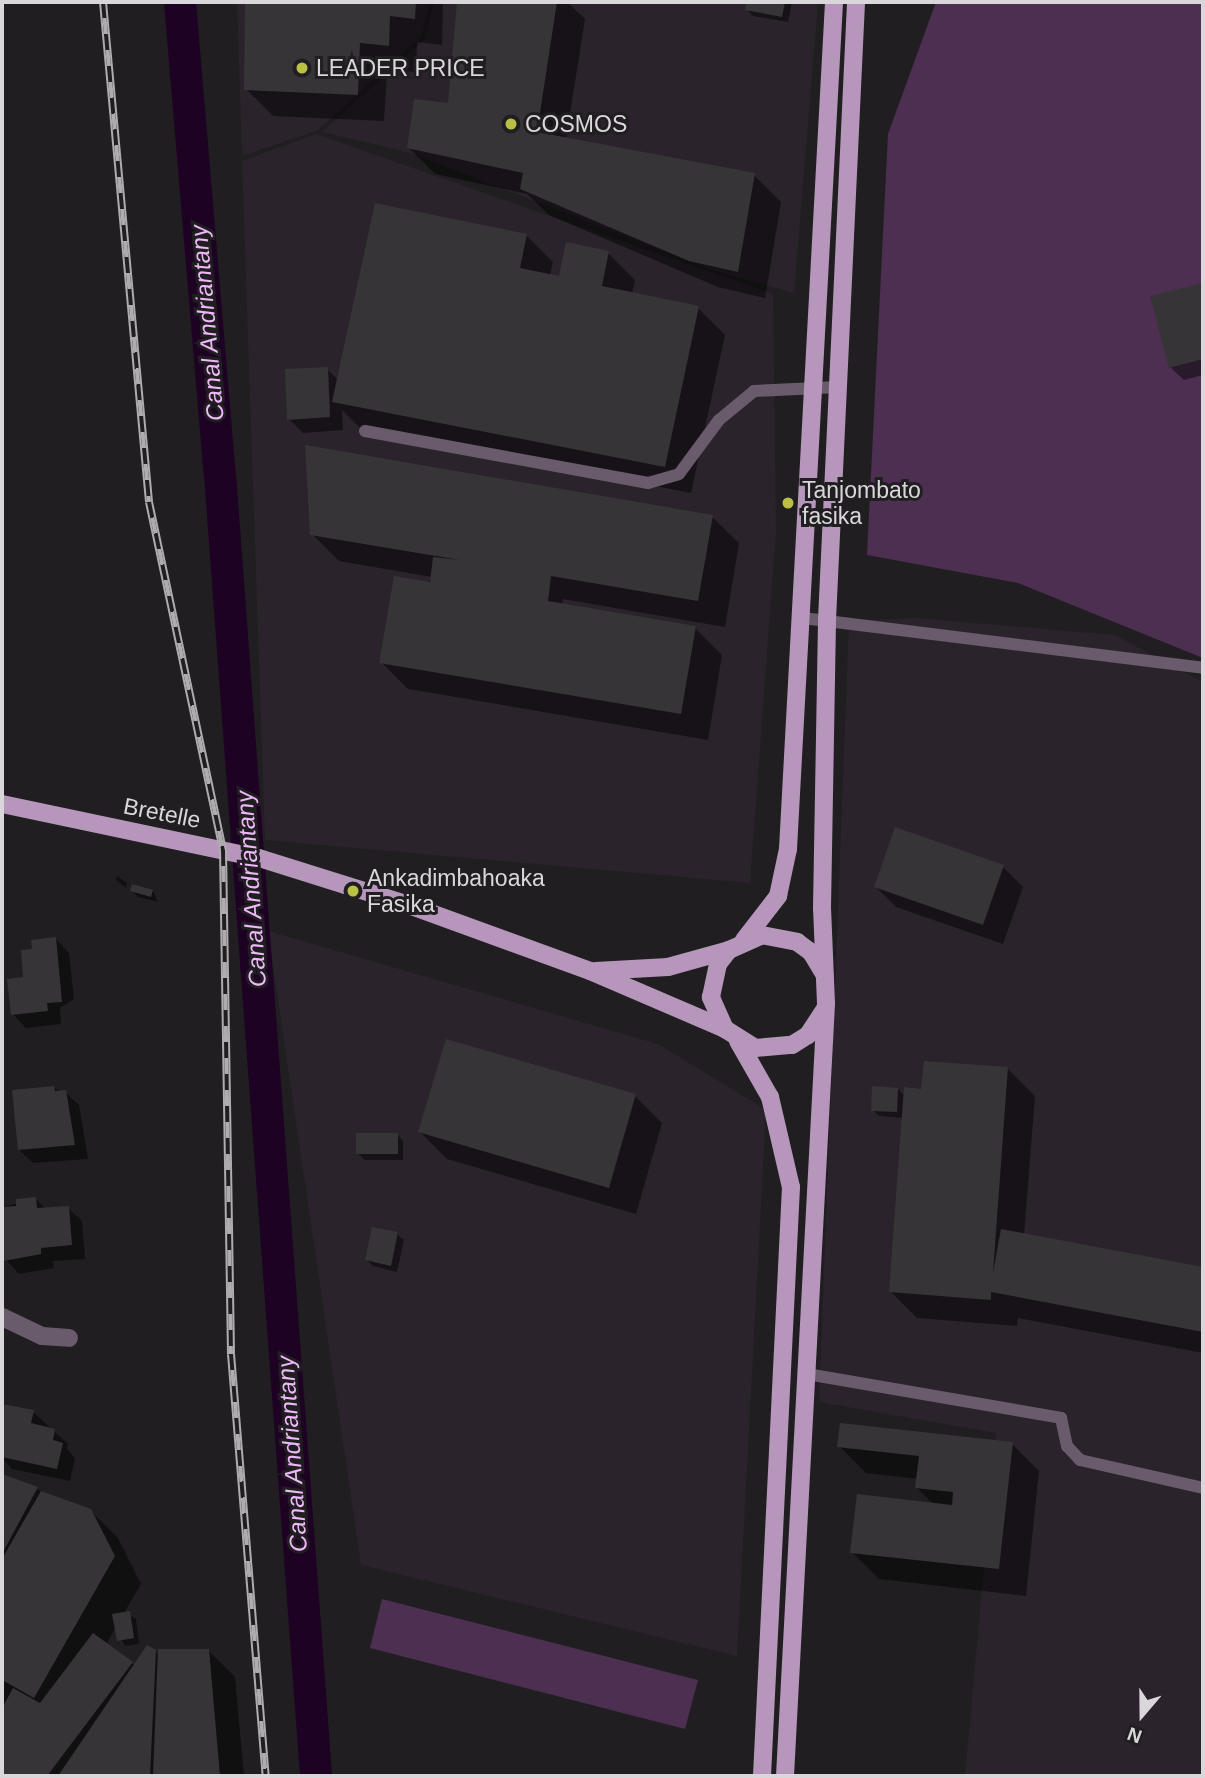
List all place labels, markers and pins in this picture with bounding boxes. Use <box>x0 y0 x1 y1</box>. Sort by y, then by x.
place label: LEADER PRICE <box>316 54 485 82</box>
marker: LEADER PRICE <box>294 60 310 76</box>
place label: COSMOS <box>525 110 627 138</box>
marker: COSMOS <box>503 116 519 132</box>
place label: Tanjombato fasika <box>802 476 921 530</box>
marker: Tanjombato fasika <box>780 495 796 511</box>
place label: Ankadimbahoaka Fasika <box>367 864 545 918</box>
marker: Ankadimbahoaka Fasika <box>345 883 361 899</box>

